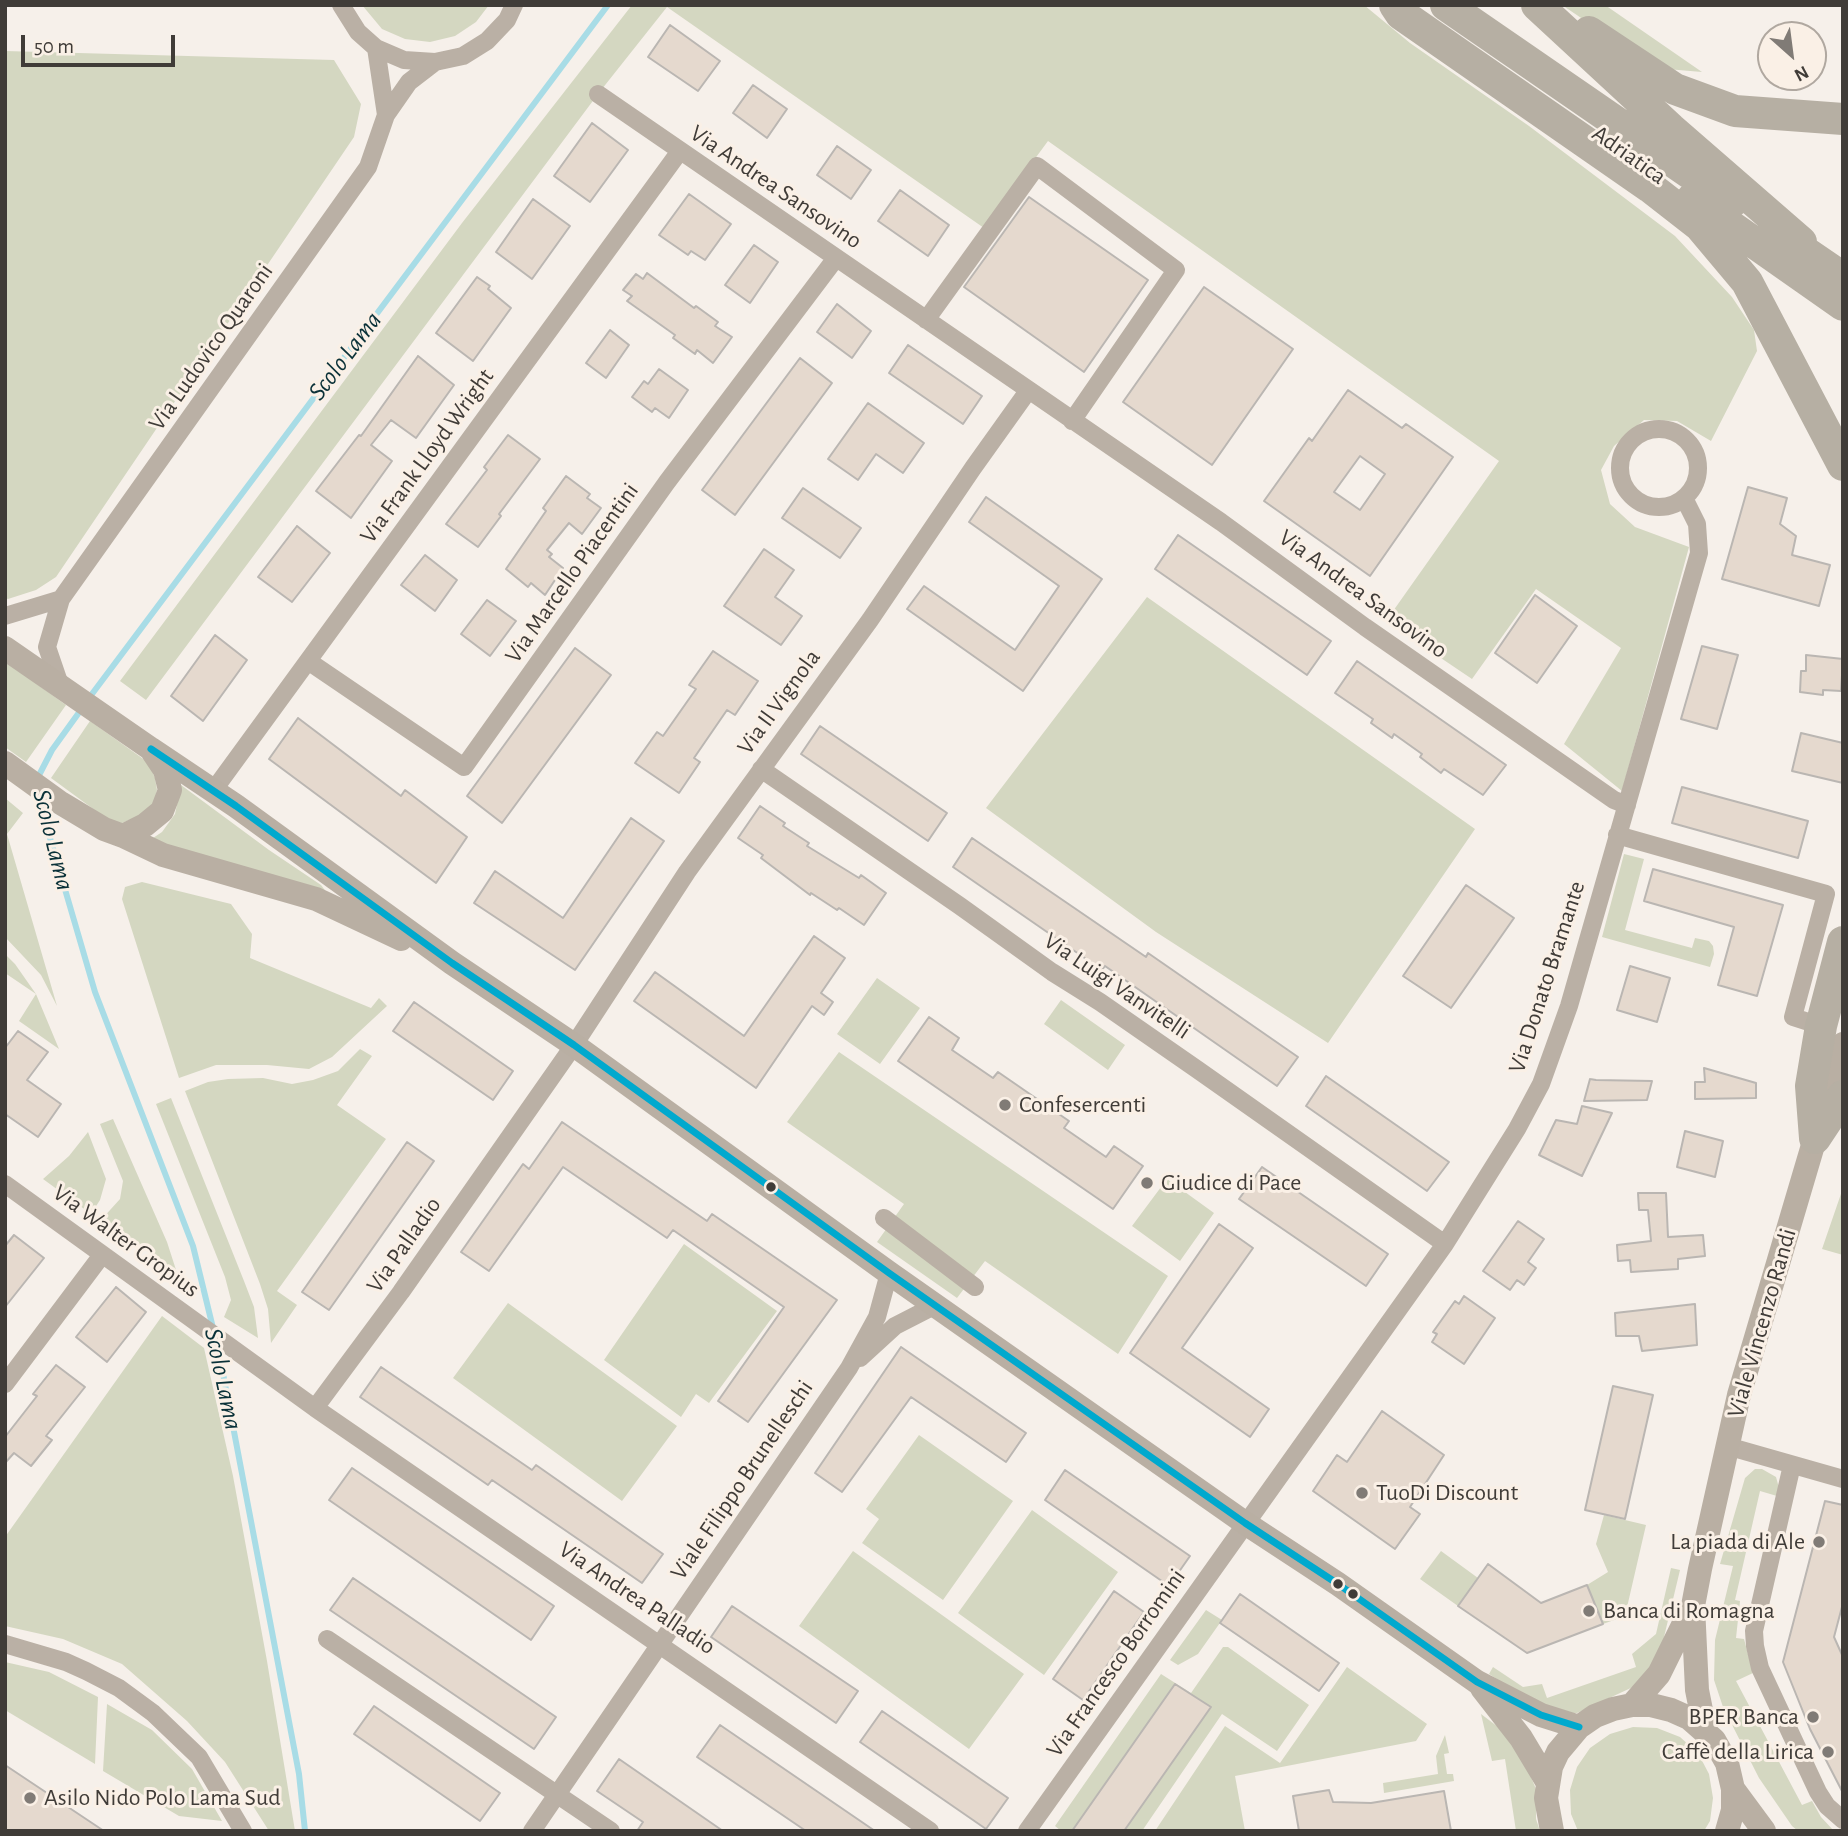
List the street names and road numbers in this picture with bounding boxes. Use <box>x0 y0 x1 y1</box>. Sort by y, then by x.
street label: Via Andrea Sansovino <box>685 119 867 255</box>
street label: Adriatica <box>1586 119 1672 191</box>
street label: Via Ludovico Quaroni <box>143 258 279 436</box>
street label: Via Frank Lloyd Wright <box>354 363 500 549</box>
street label: Via Marcello Piacentini <box>499 477 645 669</box>
street label: Via Andrea Sansovino <box>1273 523 1453 665</box>
street label: Via Il Vignola <box>731 644 827 760</box>
street label: Via Donato Bramante <box>1502 878 1592 1076</box>
street label: Via Luigi Vanvitelli <box>1038 926 1196 1046</box>
street label: Via Walter Gropius <box>47 1178 205 1304</box>
street label: Via Palladio <box>361 1192 447 1298</box>
street label: Viale Vincenzo Randi <box>1721 1225 1803 1421</box>
street label: Viale Filippo Brunelleschi <box>664 1375 820 1585</box>
street label: Via Andrea Palladio <box>553 1535 721 1661</box>
street label: Via Francesco Borromini <box>1040 1563 1192 1763</box>

